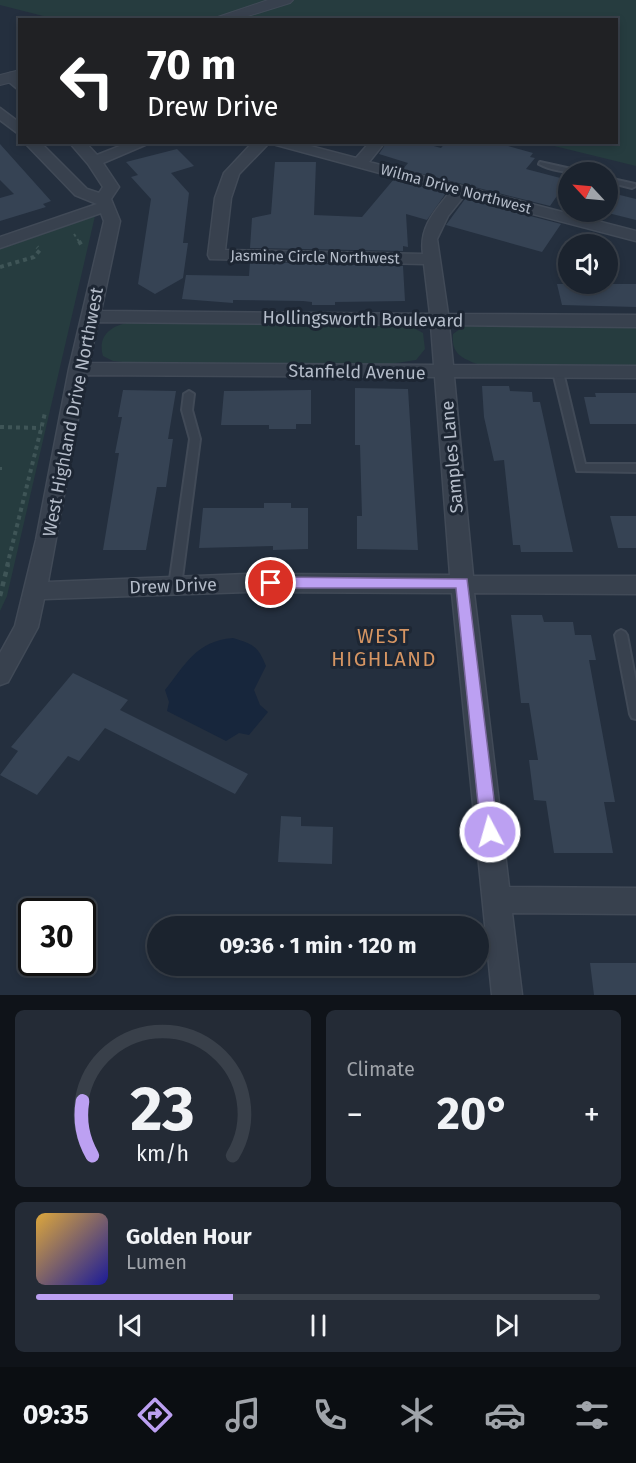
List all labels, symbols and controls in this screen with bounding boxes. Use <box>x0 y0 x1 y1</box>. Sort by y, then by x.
text: 70 m <box>147 40 236 90</box>
icon: left <box>48 42 126 120</box>
text: Drew Drive <box>147 91 279 123</box>
street label: Wilma Drive Northwest <box>379 160 534 218</box>
north arrow <box>558 162 618 222</box>
map controls <box>558 162 618 294</box>
button: sound <box>558 234 618 294</box>
street label: Jasmine Circle Northwest <box>230 247 401 267</box>
street label: West Highland Drive Northwest <box>38 285 108 539</box>
street label: Hollingsworth Boulevard <box>262 306 464 332</box>
street label: Stanfield Avenue <box>288 360 426 384</box>
street label: Samples Lane <box>436 400 468 514</box>
pin <box>245 557 296 608</box>
icon: arrive <box>254 566 287 599</box>
street label: Drew Drive <box>129 573 217 599</box>
district label: WEST HIGHLAND <box>331 624 437 671</box>
position arrow <box>458 800 522 864</box>
speed limit sign: 30 <box>18 898 96 976</box>
text: 09:36 · 1 min · 120 m <box>219 932 417 959</box>
text: Climate <box>347 1057 415 1081</box>
text: 23 <box>131 1072 195 1147</box>
text: 20° <box>437 1087 510 1141</box>
text: − <box>347 1095 363 1135</box>
text: + <box>584 1095 600 1135</box>
text: km/h <box>136 1141 189 1167</box>
text: Golden Hour <box>126 1223 252 1250</box>
text: Lumen <box>126 1250 187 1274</box>
icon: previous <box>114 1309 147 1342</box>
icon: pause <box>302 1309 335 1342</box>
icon: next <box>490 1309 523 1342</box>
icon: directions <box>134 1394 176 1436</box>
icon: music <box>222 1394 264 1436</box>
icon: phone <box>309 1394 351 1436</box>
icon: climate <box>396 1394 438 1436</box>
icon: car <box>484 1394 526 1436</box>
icon: filters <box>571 1394 613 1436</box>
text: 09:35 <box>23 1399 89 1431</box>

